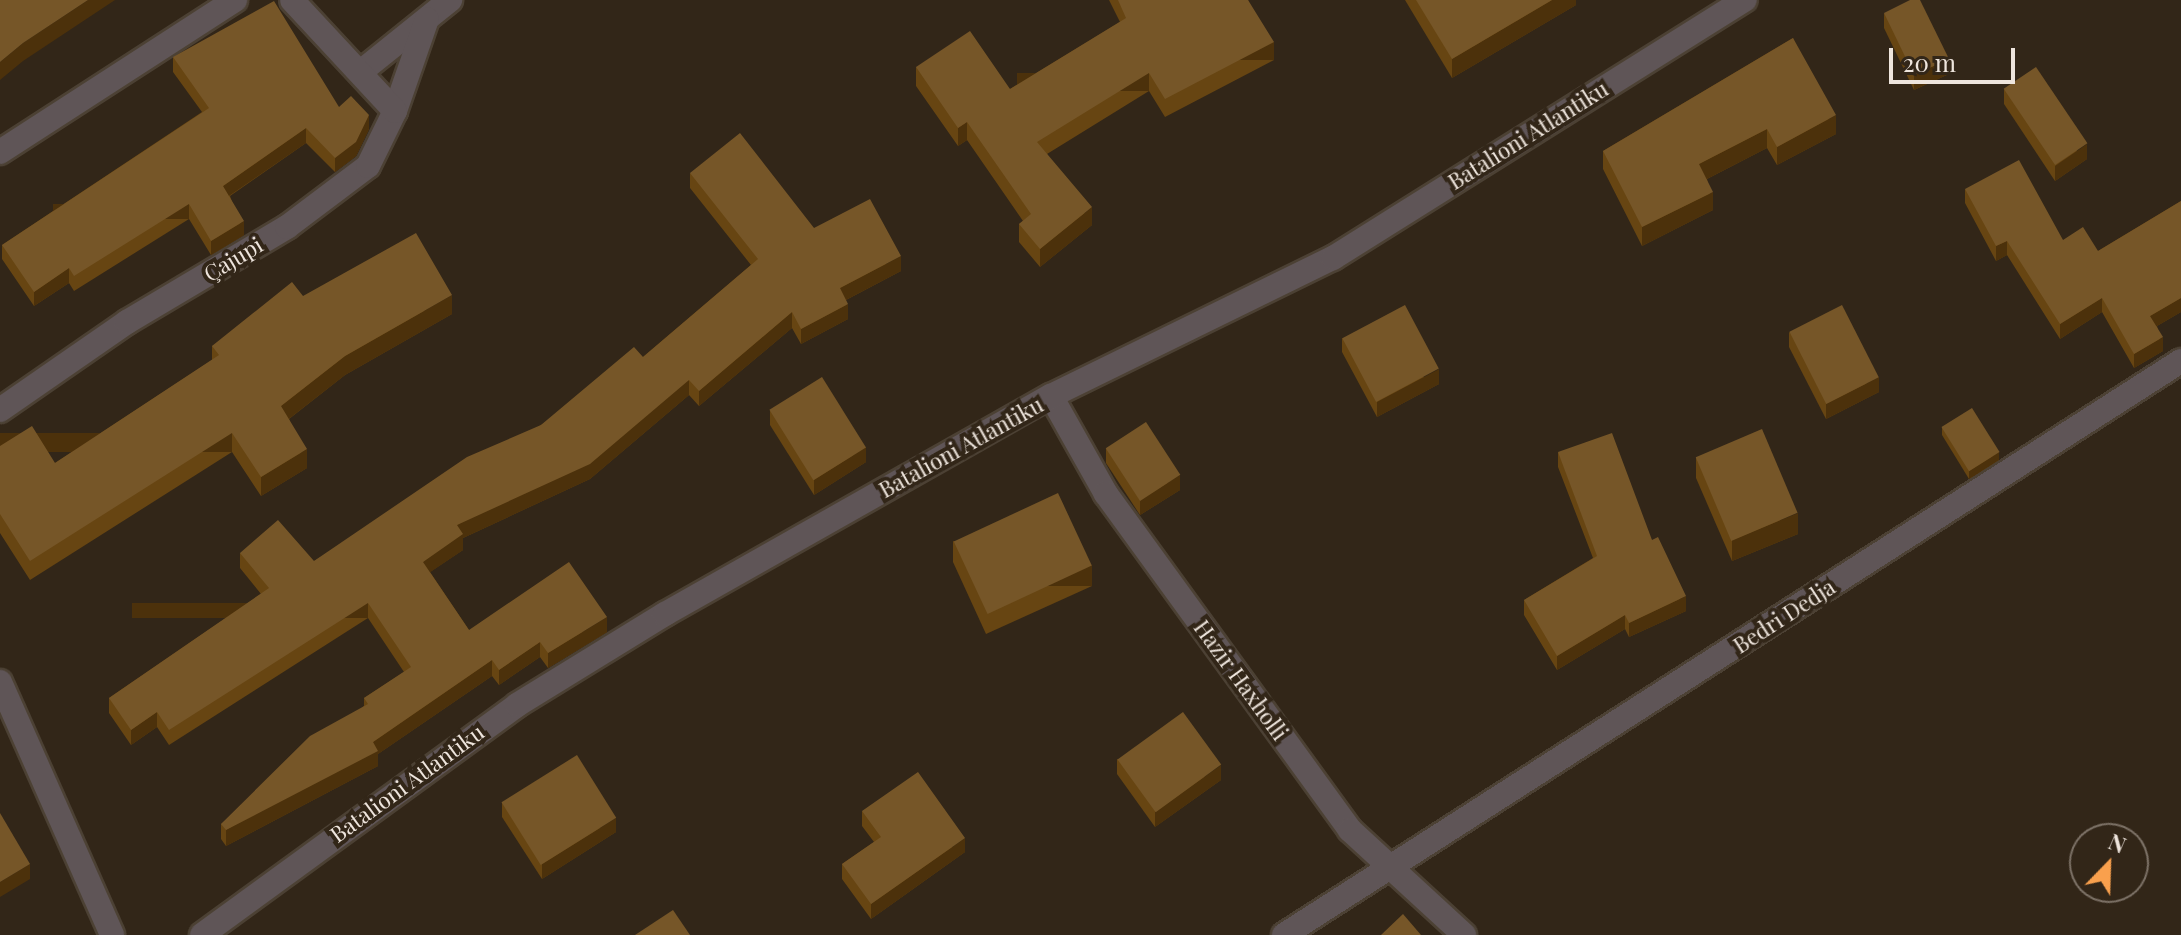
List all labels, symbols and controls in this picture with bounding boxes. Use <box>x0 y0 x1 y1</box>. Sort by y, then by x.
scale bar <box>1893 32 2019 82</box>
text: 20 m <box>1903 46 1956 78</box>
street label: Batalioni Atlantiku <box>1443 75 1613 195</box>
street label: Çajupi <box>199 231 267 287</box>
street label: Batalioni Atlantiku <box>874 391 1048 503</box>
street label: Bedri Dedja <box>1728 573 1840 659</box>
street label: Hazir Haxholli <box>1188 615 1294 745</box>
street label: Batalioni Atlantiku <box>325 718 489 848</box>
north arrow <box>2069 823 2149 903</box>
text: N <box>2104 826 2131 860</box>

